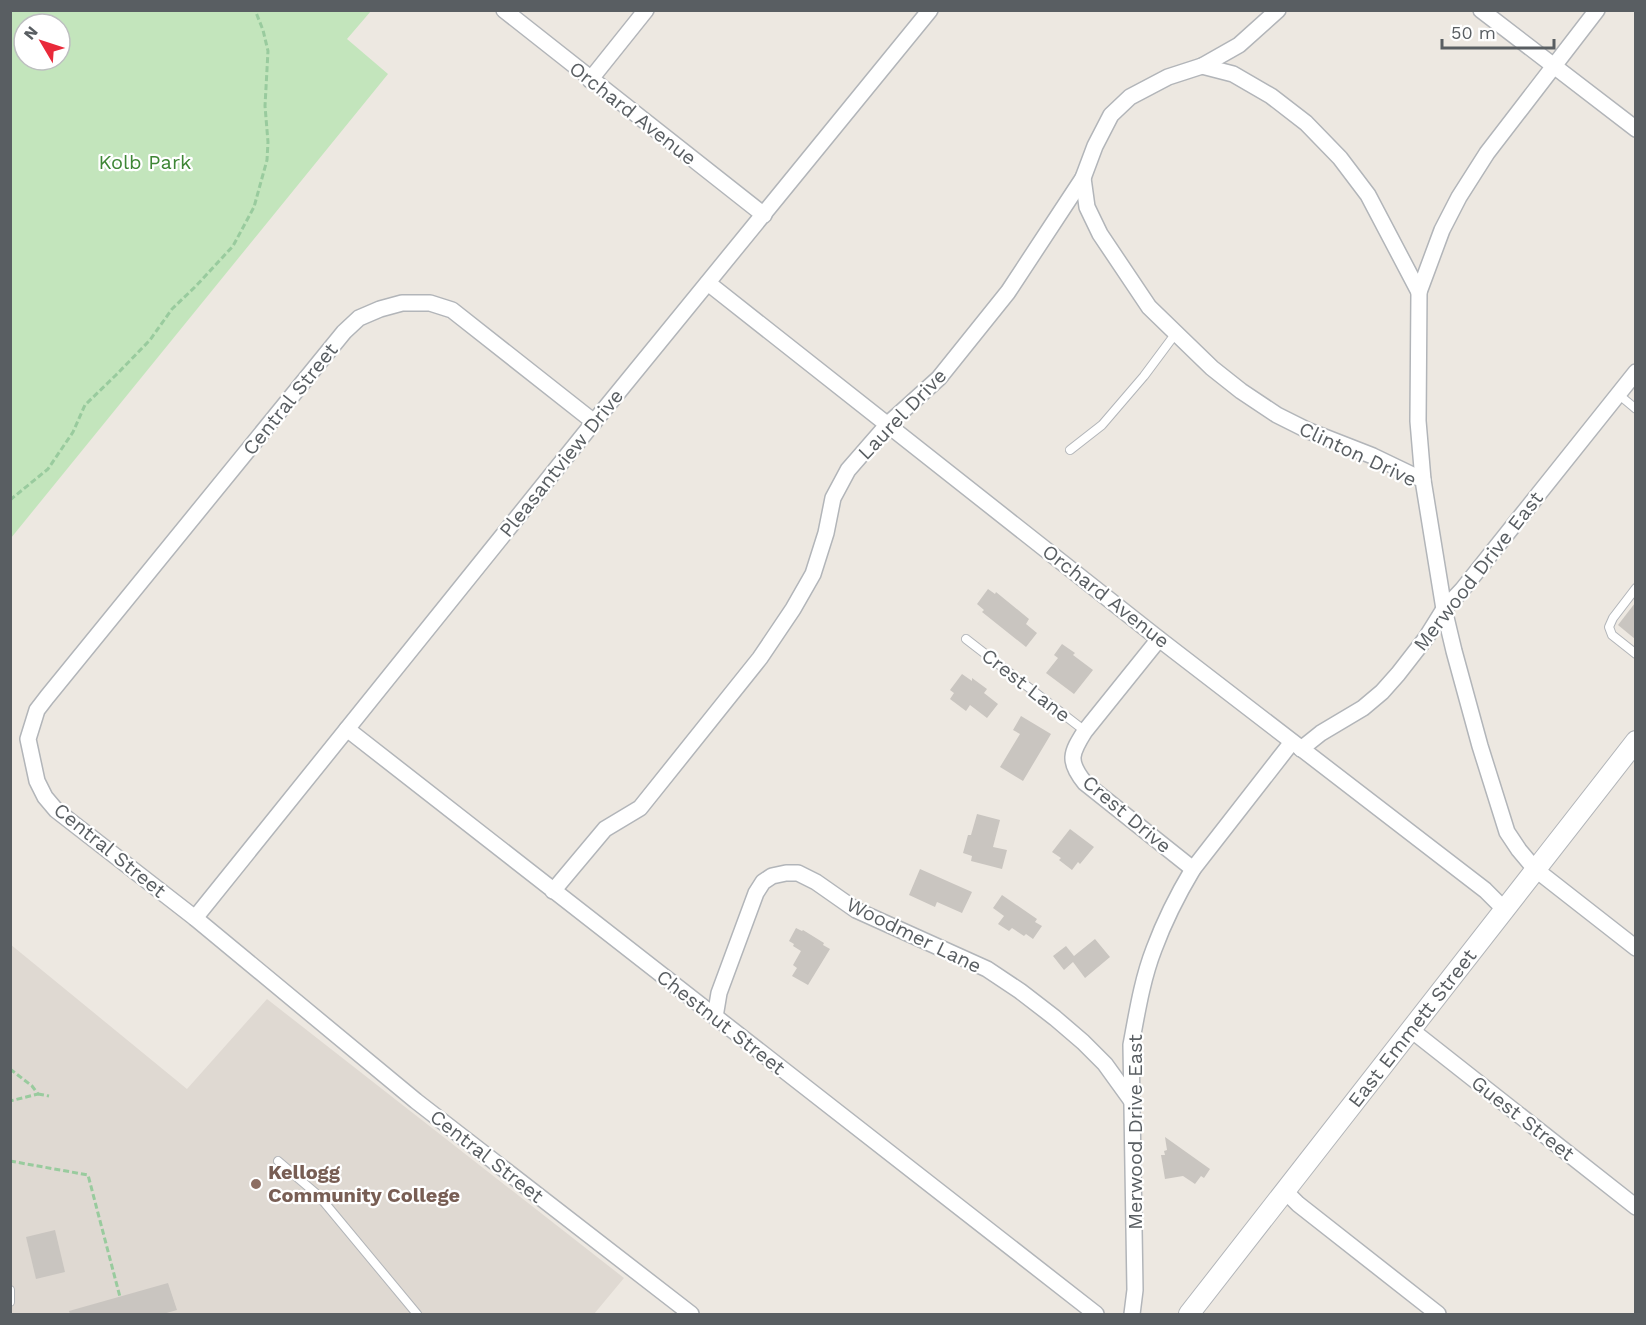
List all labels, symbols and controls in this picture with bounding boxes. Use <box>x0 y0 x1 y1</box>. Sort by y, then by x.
north arrow <box>12 12 72 72</box>
scale bar <box>1442 12 1554 50</box>
text: N <box>20 22 42 43</box>
text: 50 m <box>1451 22 1496 43</box>
street label: Orchard Avenue <box>565 56 701 170</box>
park label: Kolb Park <box>99 150 191 174</box>
street label: Central Street <box>237 338 343 460</box>
street label: Laurel Drive <box>853 364 951 464</box>
street label: Pleasantview Drive <box>494 384 628 542</box>
street label: Clinton Drive <box>1295 416 1421 492</box>
street label: Merwood Drive East <box>1408 486 1548 656</box>
street label: Orchard Avenue <box>1038 539 1174 653</box>
street label: Crest Lane <box>977 643 1075 727</box>
street label: Crest Drive <box>1078 770 1176 858</box>
street label: Central Street <box>49 797 171 903</box>
street label: Woodmer Lane <box>842 892 986 978</box>
street label: East Emmett Street <box>1343 944 1482 1112</box>
street label: Chestnut Street <box>652 964 791 1080</box>
street label: Merwood Drive East <box>1123 1033 1147 1230</box>
street label: Guest Street <box>1467 1070 1580 1166</box>
street label: Central Street <box>425 1104 549 1208</box>
place label: Kellogg Community College <box>268 1160 460 1207</box>
marker: Kellogg Community College <box>249 1177 263 1191</box>

